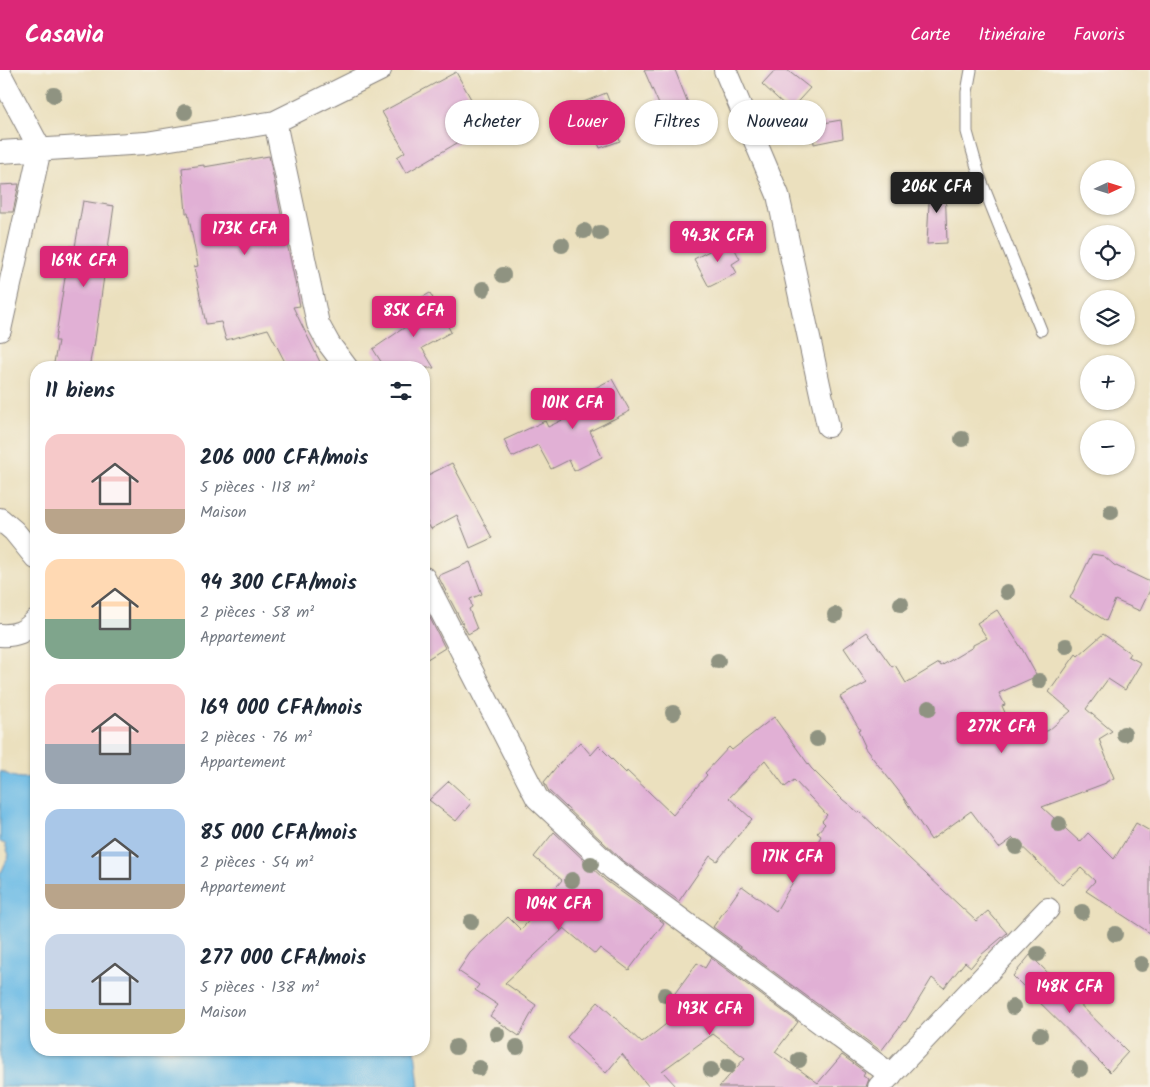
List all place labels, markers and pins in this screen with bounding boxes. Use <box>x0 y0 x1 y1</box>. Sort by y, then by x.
pin: 206K CFA <box>885 172 989 214</box>
pin: 173K CFA <box>193 214 297 256</box>
pin: 94.3K CFA <box>661 220 775 263</box>
pin: 169K CFA <box>32 246 136 288</box>
pin: 85K CFA <box>368 296 460 338</box>
pin: 101K CFA <box>521 388 625 430</box>
pin: 277K CFA <box>950 712 1054 754</box>
pin: 171K CFA <box>741 842 845 884</box>
pin: 104K CFA <box>507 888 611 931</box>
pin: 148K CFA <box>1018 972 1122 1014</box>
pin: 193K CFA <box>658 994 762 1036</box>

